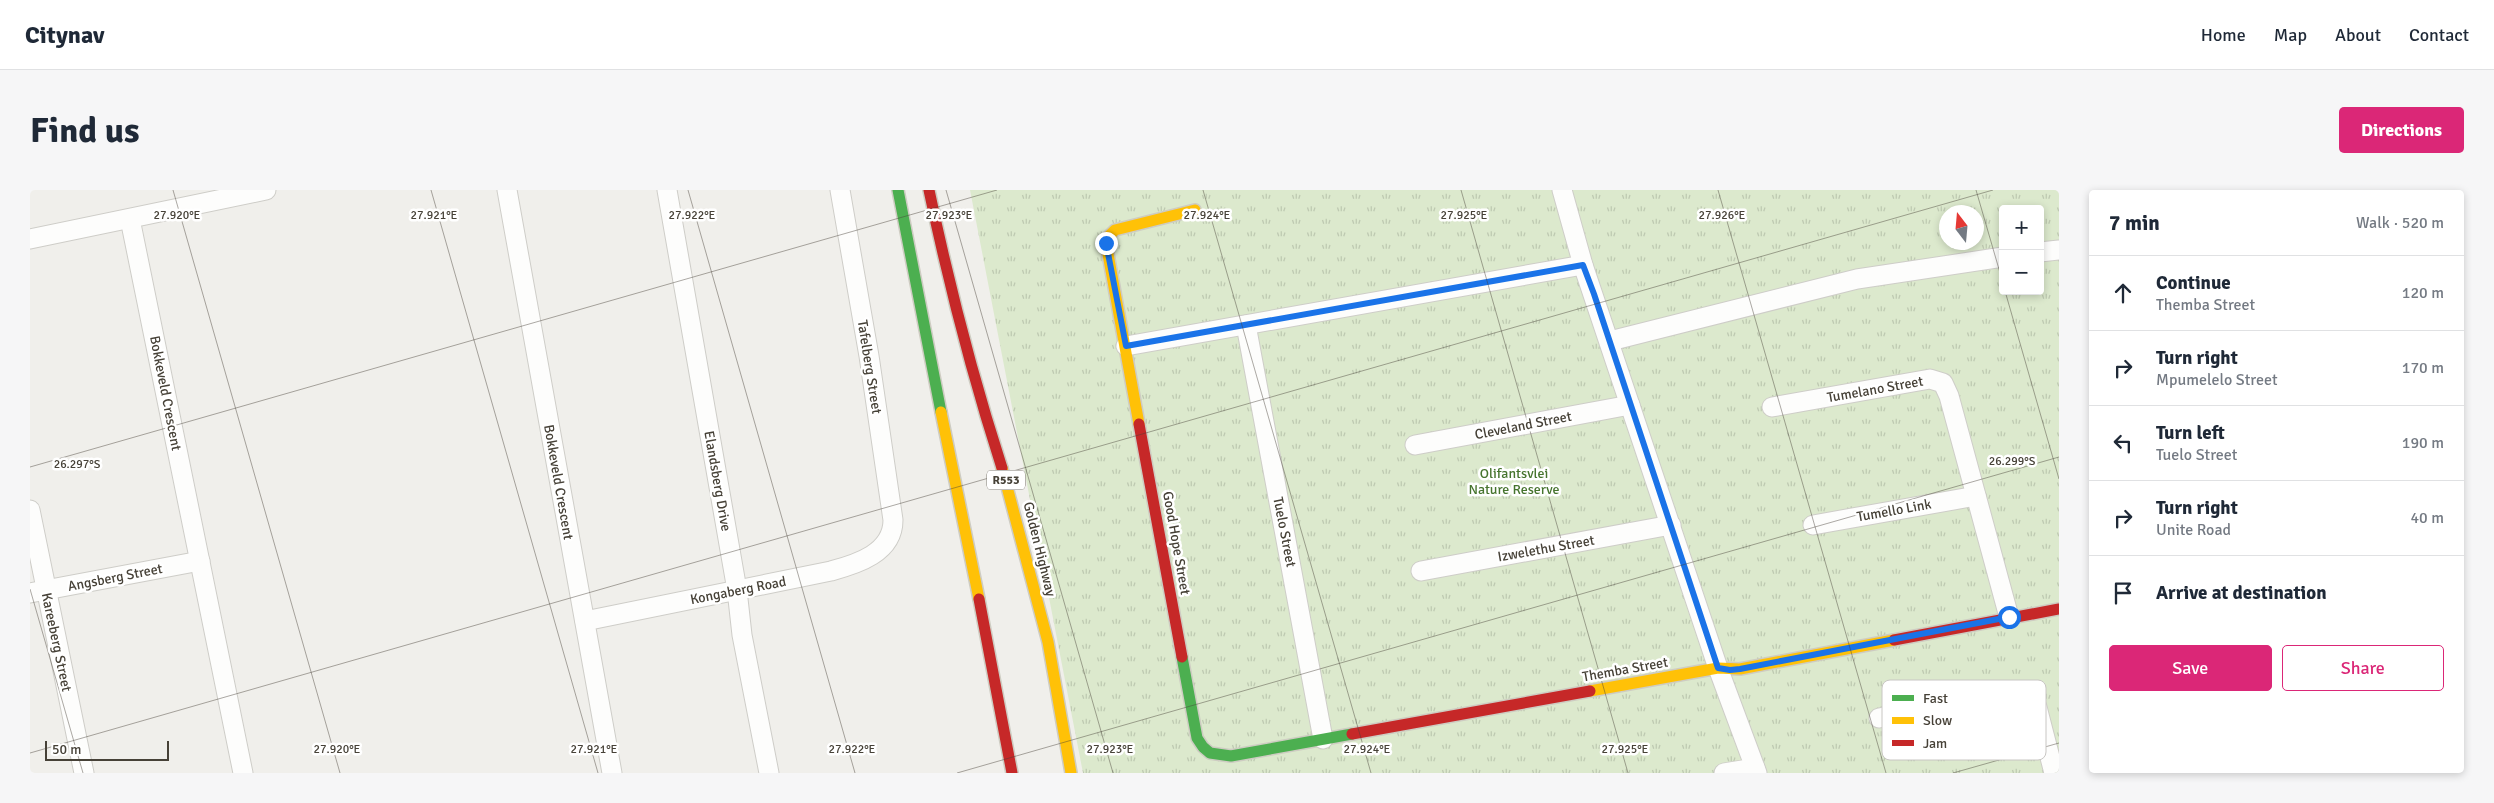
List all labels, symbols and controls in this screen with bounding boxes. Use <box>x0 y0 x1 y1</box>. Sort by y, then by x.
text: Citynav <box>25 20 104 50</box>
text: Home <box>2201 24 2246 46</box>
text: Map <box>2274 24 2307 46</box>
text: About <box>2335 24 2381 46</box>
text: Contact <box>2409 24 2469 46</box>
button: Directions <box>2339 107 2464 153</box>
text: Find us <box>30 109 140 152</box>
north arrow <box>1939 205 1984 250</box>
map controls <box>1999 205 2044 295</box>
button: + <box>1999 205 2044 250</box>
text: 27.920°E <box>154 208 201 223</box>
text: 27.921°E <box>411 208 458 223</box>
text: 27.922°E <box>669 208 716 223</box>
text: 27.923°E <box>926 208 973 223</box>
text: 27.924°E <box>1184 208 1231 223</box>
text: 27.925°E <box>1441 208 1488 223</box>
text: 27.926°E <box>1699 208 1746 223</box>
text: 7 min <box>2109 210 2160 236</box>
text: Walk · 520 m <box>2356 213 2444 233</box>
route end <box>1095 232 1118 255</box>
button: − <box>1999 250 2044 295</box>
text: Continue <box>2156 271 2231 295</box>
icon: ahead <box>2109 279 2137 307</box>
text: 120 m <box>2402 283 2444 303</box>
text: Themba Street <box>2156 295 2255 315</box>
street label: Tafelberg Street <box>854 319 885 415</box>
street label: Bokkeveld Crescent <box>146 334 185 452</box>
text: Turn right <box>2156 346 2238 370</box>
icon: right <box>2109 354 2137 382</box>
text: 170 m <box>2402 358 2444 378</box>
text: Mpumelelo Street <box>2156 370 2278 390</box>
street label: Tumelano Street <box>1826 373 1925 406</box>
street label: Cleveland Street <box>1473 408 1573 443</box>
text: Turn left <box>2156 421 2225 445</box>
street label: Bokkeveld Crescent <box>540 423 577 541</box>
icon: left <box>2109 429 2137 457</box>
street label: Elandsberg Drive <box>700 430 735 533</box>
text: 190 m <box>2402 433 2444 453</box>
text: Tuelo Street <box>2156 445 2237 465</box>
text: 26.299°S <box>1989 454 2036 469</box>
text: 26.297°S <box>54 457 101 472</box>
park label: Olifantsvlei Nature Reserve <box>1468 465 1560 498</box>
road number: R553 <box>987 470 1025 490</box>
street label: Good Hope Street <box>1159 490 1194 596</box>
street label: Tuelo Street <box>1269 496 1300 569</box>
street label: Tumello Link <box>1856 496 1933 525</box>
text: Turn right <box>2156 496 2238 520</box>
street label: Golden Highway <box>1020 500 1060 599</box>
icon: right <box>2109 504 2137 532</box>
text: 40 m <box>2410 508 2444 528</box>
text: Unite Road <box>2156 520 2231 540</box>
street label: Izwelethu Street <box>1496 532 1596 565</box>
street label: Angsberg Street <box>66 560 164 595</box>
street label: Kongaberg Road <box>689 573 788 608</box>
icon: arrive <box>2109 579 2137 607</box>
text: Arrive at destination <box>2156 581 2327 605</box>
street label: Kareeberg Street <box>38 591 75 693</box>
route start <box>1998 606 2021 629</box>
button: Save <box>2109 645 2272 691</box>
button: Share <box>2282 645 2444 691</box>
street label: Themba Street <box>1581 654 1669 685</box>
legend <box>1882 680 2046 760</box>
text: Fast <box>1923 690 1948 707</box>
text: Slow <box>1923 712 1952 729</box>
text: Jam <box>1923 735 1947 752</box>
scale bar <box>45 738 169 761</box>
text: 50 m <box>52 741 81 758</box>
text: 27.920°E <box>314 742 361 757</box>
text: 27.921°E <box>571 742 618 757</box>
text: 27.922°E <box>829 742 876 757</box>
text: 27.923°E <box>1087 742 1134 757</box>
text: 27.924°E <box>1344 742 1391 757</box>
text: 27.925°E <box>1602 742 1649 757</box>

